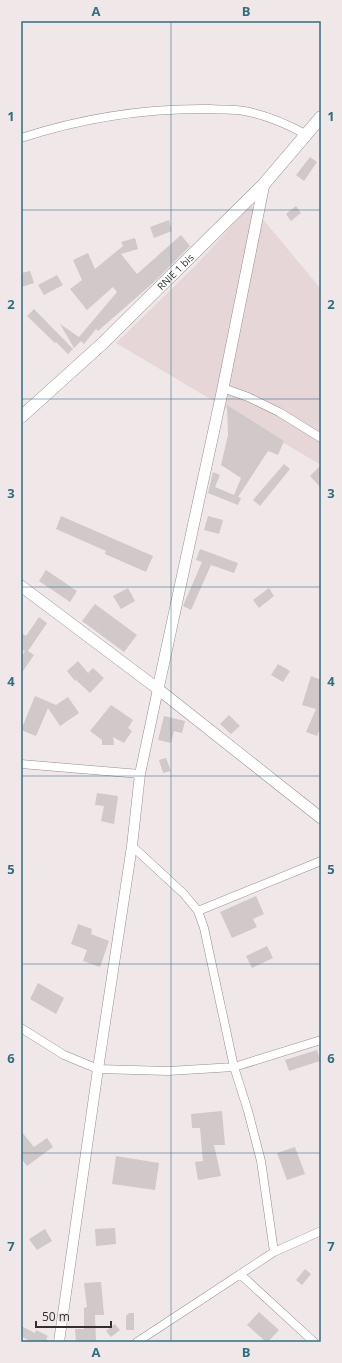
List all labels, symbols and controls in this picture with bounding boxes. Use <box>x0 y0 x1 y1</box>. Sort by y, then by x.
text: A <box>92 2 101 20</box>
text: B <box>242 2 251 20</box>
text: 1 <box>7 107 15 125</box>
text: 1 <box>327 107 335 125</box>
street label: RNIE 1 bis <box>154 250 197 293</box>
text: 2 <box>7 295 15 313</box>
text: 2 <box>327 295 335 313</box>
text: 3 <box>7 484 15 502</box>
text: 3 <box>327 484 335 502</box>
text: 4 <box>7 672 15 690</box>
text: 4 <box>327 672 335 690</box>
text: 5 <box>7 860 15 878</box>
text: 5 <box>327 860 335 878</box>
text: 6 <box>7 1049 15 1067</box>
text: 6 <box>327 1049 335 1067</box>
text: 7 <box>7 1237 15 1255</box>
text: 7 <box>327 1237 335 1255</box>
scale bar <box>36 1303 111 1329</box>
text: 50 m <box>42 1308 70 1325</box>
text: A <box>92 1343 101 1361</box>
text: B <box>242 1343 251 1361</box>

